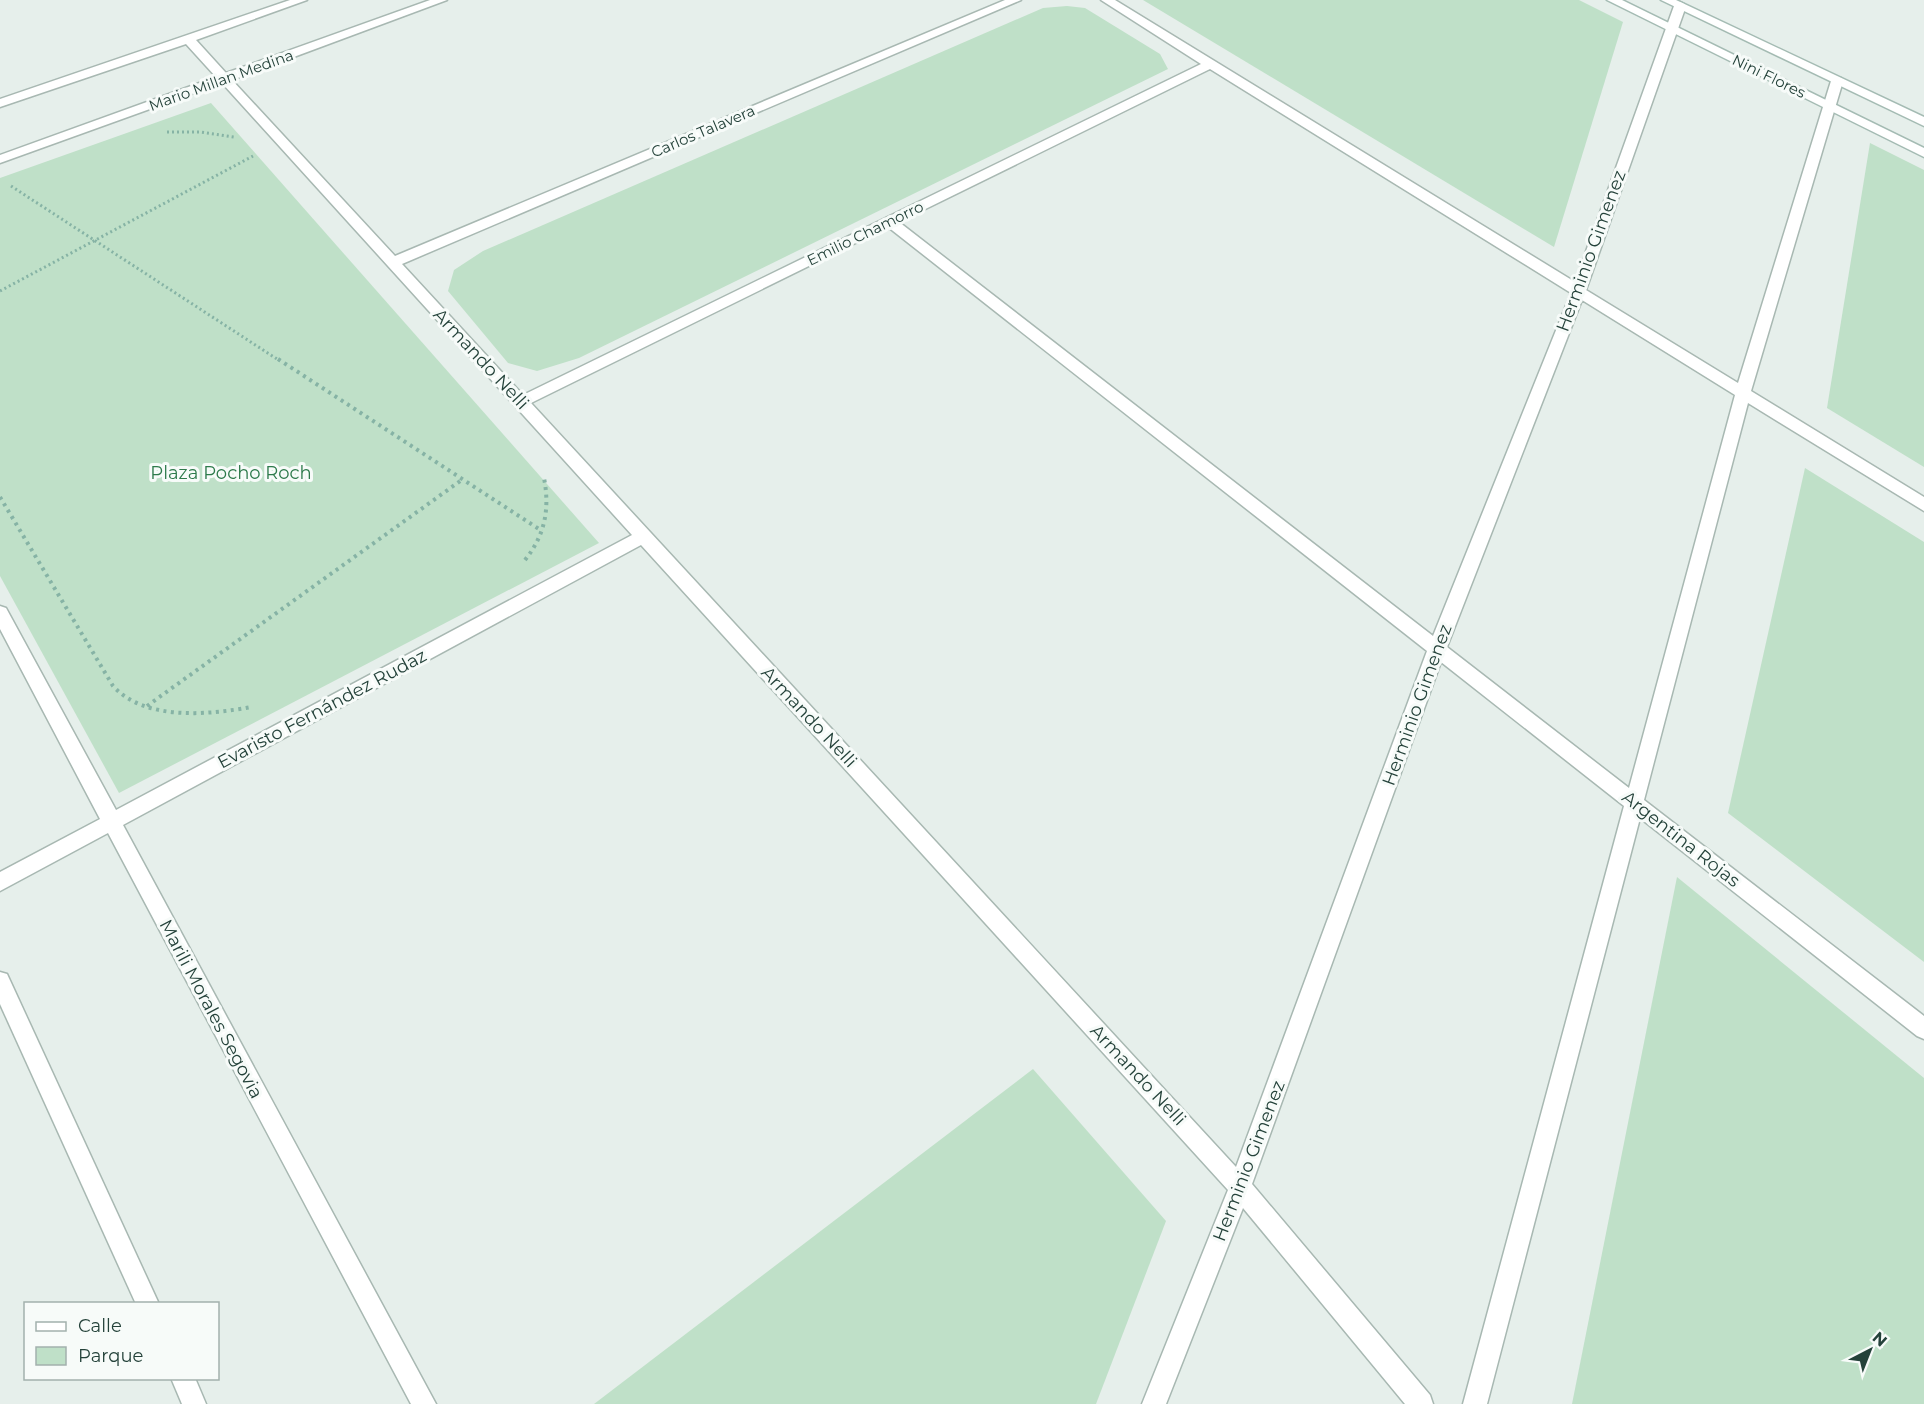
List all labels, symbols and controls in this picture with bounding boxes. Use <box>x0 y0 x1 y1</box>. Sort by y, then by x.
street label: Mario Millan Medina <box>146 45 296 115</box>
street label: Nini Flores <box>1729 50 1809 102</box>
street label: Carlos Talavera <box>648 101 758 161</box>
street label: Herminio Gimenez <box>1552 167 1630 335</box>
street label: Emilio Chamorro <box>804 197 926 269</box>
street label: Armando Nelli <box>429 304 533 414</box>
park label: Plaza Pocho Roch <box>150 462 312 484</box>
street label: Herminio Gimenez <box>1378 621 1456 789</box>
street label: Evaristo Fernández Rudaz <box>214 644 430 774</box>
street label: Armando Nelli <box>757 662 861 772</box>
street label: Argentina Rojas <box>1618 786 1744 892</box>
street label: Marili Morales Segovia <box>154 916 268 1102</box>
street label: Armando Nelli <box>1086 1020 1190 1130</box>
street label: Herminio Gimenez <box>1208 1078 1290 1244</box>
legend <box>24 1302 219 1380</box>
text: Calle <box>78 1315 122 1337</box>
north arrow <box>1840 1320 1900 1380</box>
text: N <box>1869 1328 1891 1351</box>
text: Parque <box>78 1345 144 1367</box>

